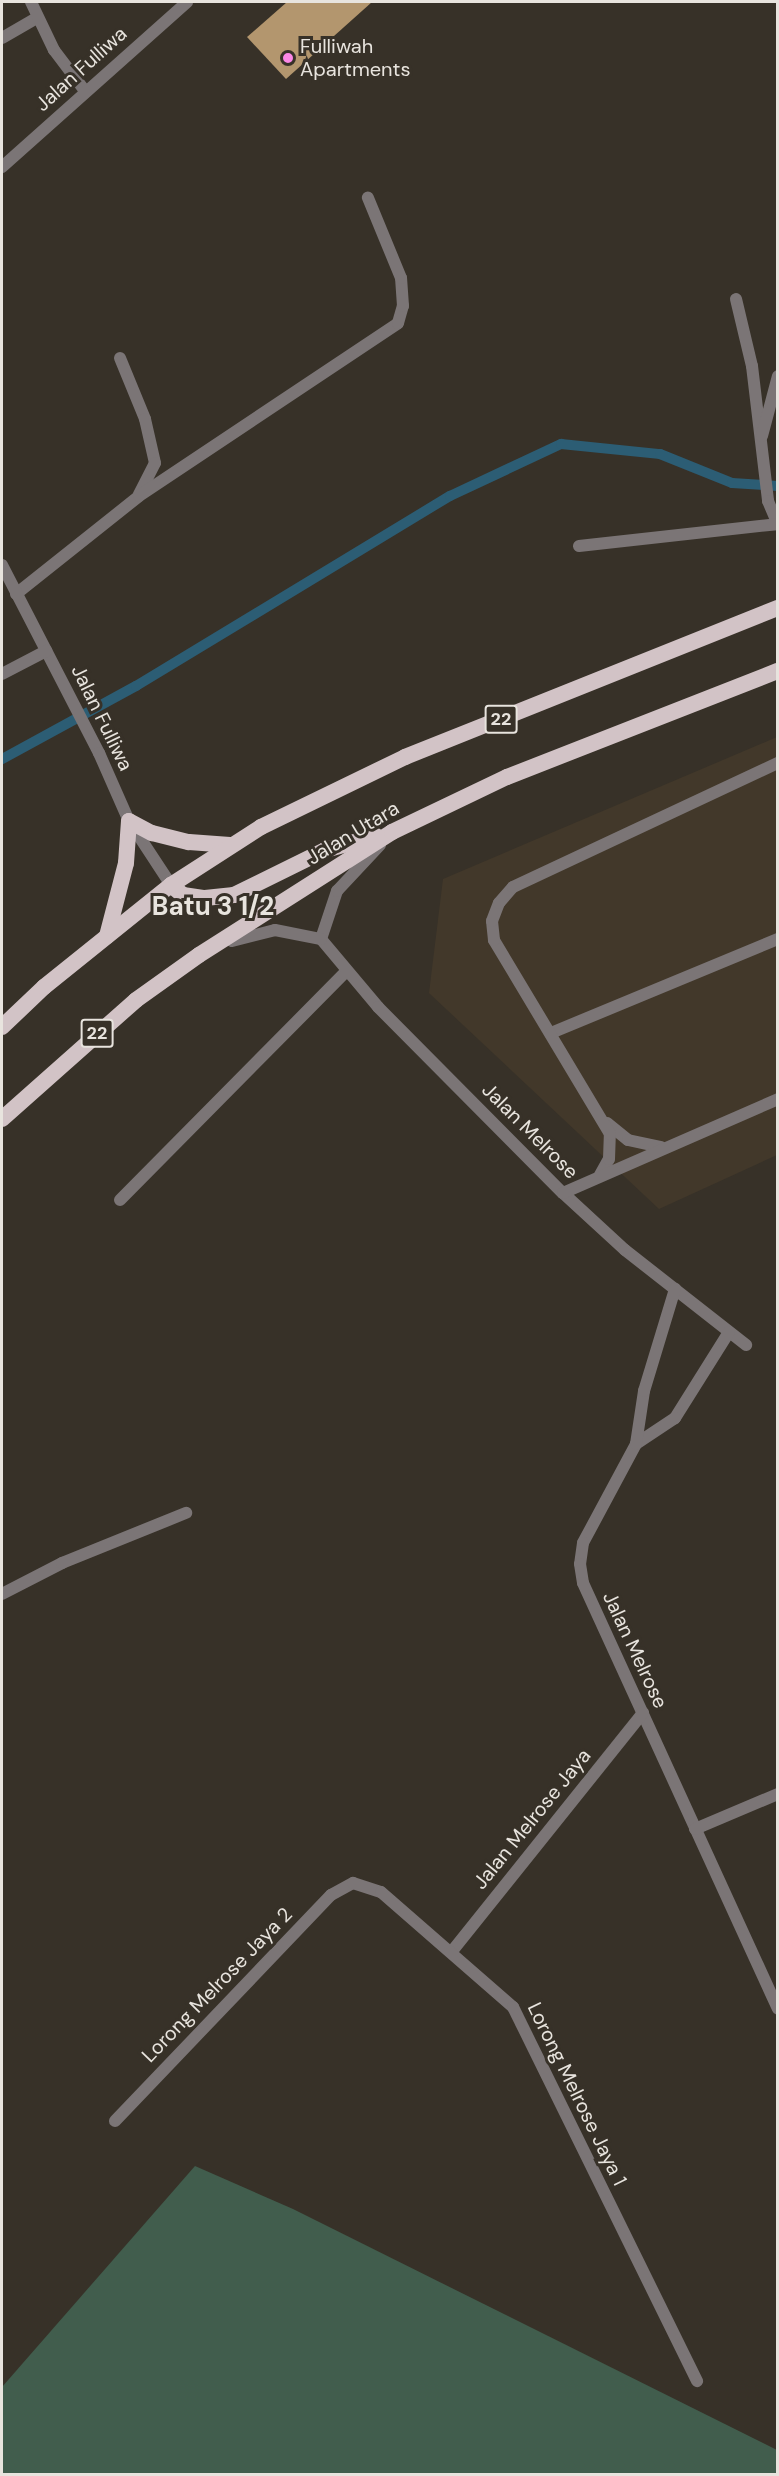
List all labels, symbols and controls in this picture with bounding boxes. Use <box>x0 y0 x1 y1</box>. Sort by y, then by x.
street label: Jalan Fulliwa <box>30 22 132 116</box>
place label: Fulliwah Apartments <box>300 34 410 81</box>
marker: Fulliwah Apartments <box>281 51 295 65</box>
street label: Jalan Fulliwa <box>66 661 138 775</box>
road number: 22 <box>484 704 518 734</box>
street label: Jalan Utara <box>303 796 403 870</box>
district label: Batu 3 1/2 <box>152 891 274 923</box>
road number: 22 <box>80 1018 114 1048</box>
street label: Jalan Melrose <box>477 1078 583 1184</box>
street label: Jalan Melrose <box>598 1588 672 1712</box>
street label: Jalan Melrose Jaya <box>468 1744 596 1894</box>
street label: Lorong Melrose Jaya 2 <box>137 1903 297 2067</box>
street label: Lorong Melrose Jaya 1 <box>522 1999 632 2189</box>

